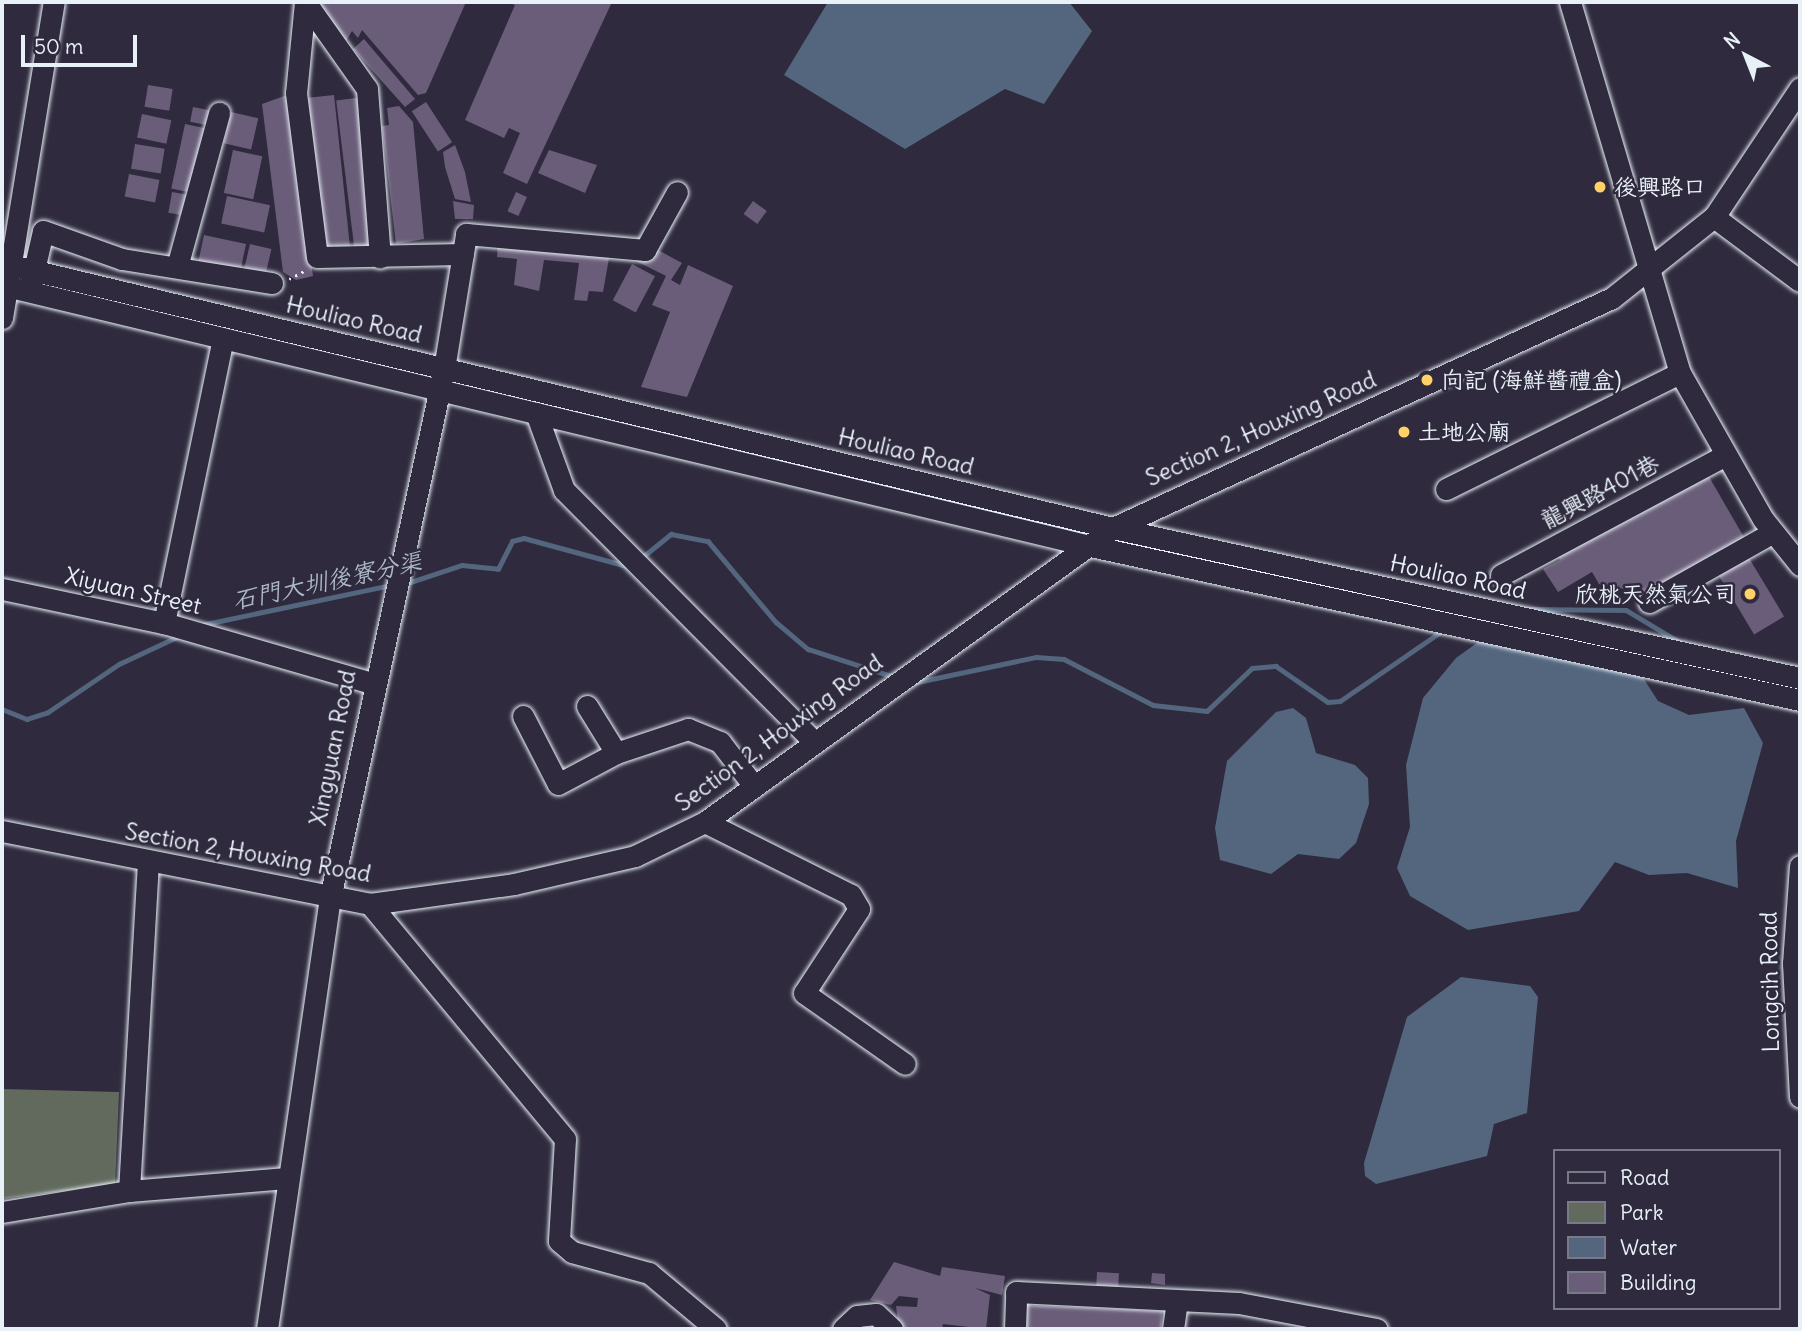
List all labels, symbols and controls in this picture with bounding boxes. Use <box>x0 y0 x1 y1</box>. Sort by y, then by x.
scale bar <box>24 21 140 65</box>
north arrow <box>1711 21 1781 91</box>
text: N <box>1719 27 1745 54</box>
text: 50 m <box>34 33 83 60</box>
place label: 後興路口 <box>1614 173 1706 201</box>
marker: 後興路口 <box>1592 179 1608 195</box>
street label: Houliao Road <box>283 291 425 349</box>
street label: Section 2, Houxing Road <box>1142 366 1380 492</box>
place label: 向記 (海鮮醬禮盒) <box>1441 366 1621 394</box>
marker: 向記 (海鮮醬禮盒) <box>1419 372 1435 388</box>
place label: 土地公廟 <box>1418 418 1510 446</box>
street label: Houliao Road <box>835 423 977 481</box>
marker: 土地公廟 <box>1396 424 1412 440</box>
street label: 龍興路401巷 <box>1536 449 1664 535</box>
water label: 石門大圳後寮分渠 <box>230 547 424 615</box>
street label: Houliao Road <box>1387 549 1529 605</box>
street label: Xiyuan Street <box>62 562 204 620</box>
place label: 欣桃天然氣公司 <box>1575 580 1736 608</box>
marker: 欣桃天然氣公司 <box>1742 586 1758 602</box>
street label: Section 2, Houxing Road <box>670 649 888 817</box>
street label: Xingyuan Road <box>304 668 362 828</box>
street label: Section 2, Houxing Road <box>123 818 373 888</box>
street label: Longcih Road <box>1755 911 1785 1053</box>
legend <box>1554 1149 1781 1310</box>
text: Road <box>1620 1164 1669 1191</box>
text: Park <box>1620 1199 1663 1226</box>
text: Water <box>1620 1234 1677 1261</box>
text: Building <box>1620 1269 1696 1296</box>

